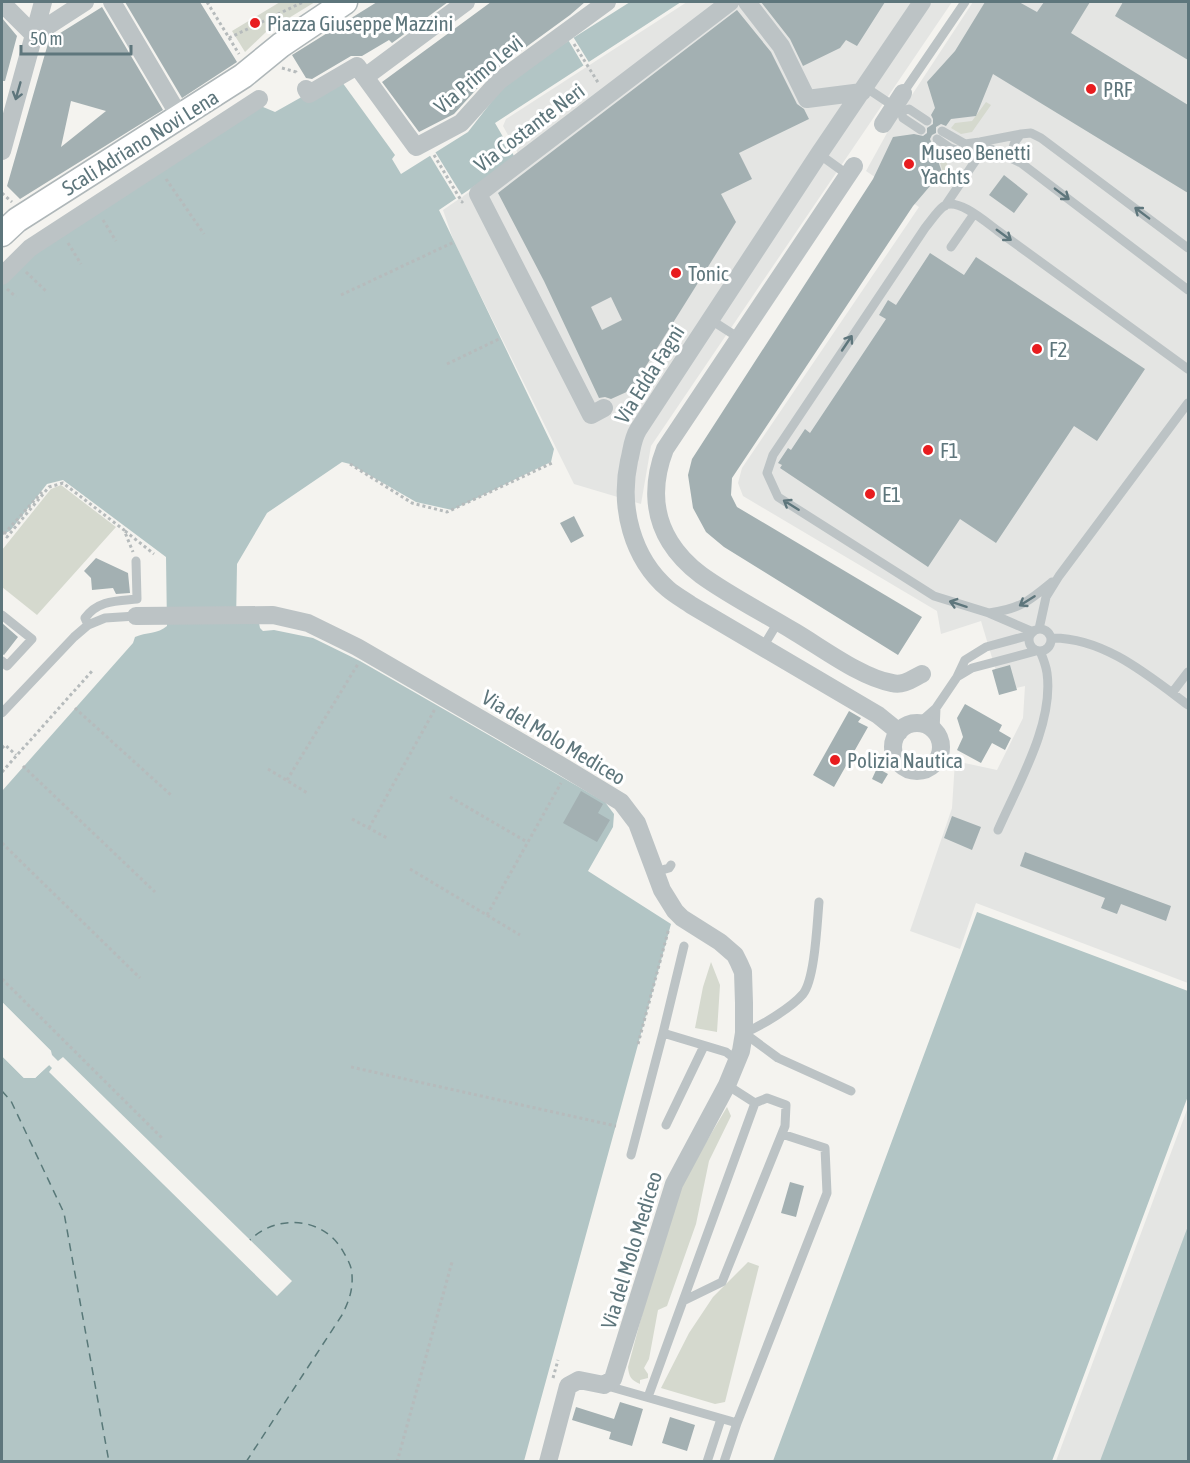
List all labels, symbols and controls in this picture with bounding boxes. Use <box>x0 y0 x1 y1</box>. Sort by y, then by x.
place label: Piazza Giuseppe Mazzini <box>267 11 453 35</box>
marker: Piazza Giuseppe Mazzini <box>248 16 262 30</box>
scale bar <box>21 18 130 56</box>
text: 50 m <box>30 28 62 49</box>
street label: Via Primo Levi <box>429 30 527 118</box>
place label: PRF <box>1103 77 1133 101</box>
street label: Via Costante Neri <box>469 78 589 176</box>
one-way arrow <box>12 81 23 100</box>
marker: PRF <box>1084 82 1098 96</box>
street label: Scali Adriano Novi Lena <box>57 84 223 200</box>
place label: Museo Benetti Yachts <box>921 140 1031 188</box>
marker: Museo Benetti Yachts <box>902 157 916 171</box>
one-way arrow <box>1054 188 1070 200</box>
one-way arrow <box>1134 206 1150 219</box>
one-way arrow <box>995 229 1011 241</box>
place label: Tonic <box>688 261 729 285</box>
marker: Tonic <box>669 266 683 280</box>
street label: Via Edda Fagni <box>609 321 689 427</box>
one-way arrow <box>842 335 854 352</box>
place label: F2 <box>1049 337 1067 361</box>
marker: F2 <box>1030 342 1044 356</box>
place label: F1 <box>940 438 958 462</box>
marker: F1 <box>921 443 935 457</box>
place label: E1 <box>882 482 901 506</box>
marker: E1 <box>863 487 877 501</box>
one-way arrow <box>783 499 800 511</box>
one-way arrow <box>1019 595 1036 607</box>
one-way arrow <box>949 597 968 608</box>
street label: Via del Molo Mediceo <box>478 685 630 789</box>
place label: Polizia Nautica <box>847 748 963 772</box>
marker: Polizia Nautica <box>828 753 842 767</box>
street label: Via del Molo Mediceo <box>596 1169 666 1331</box>

